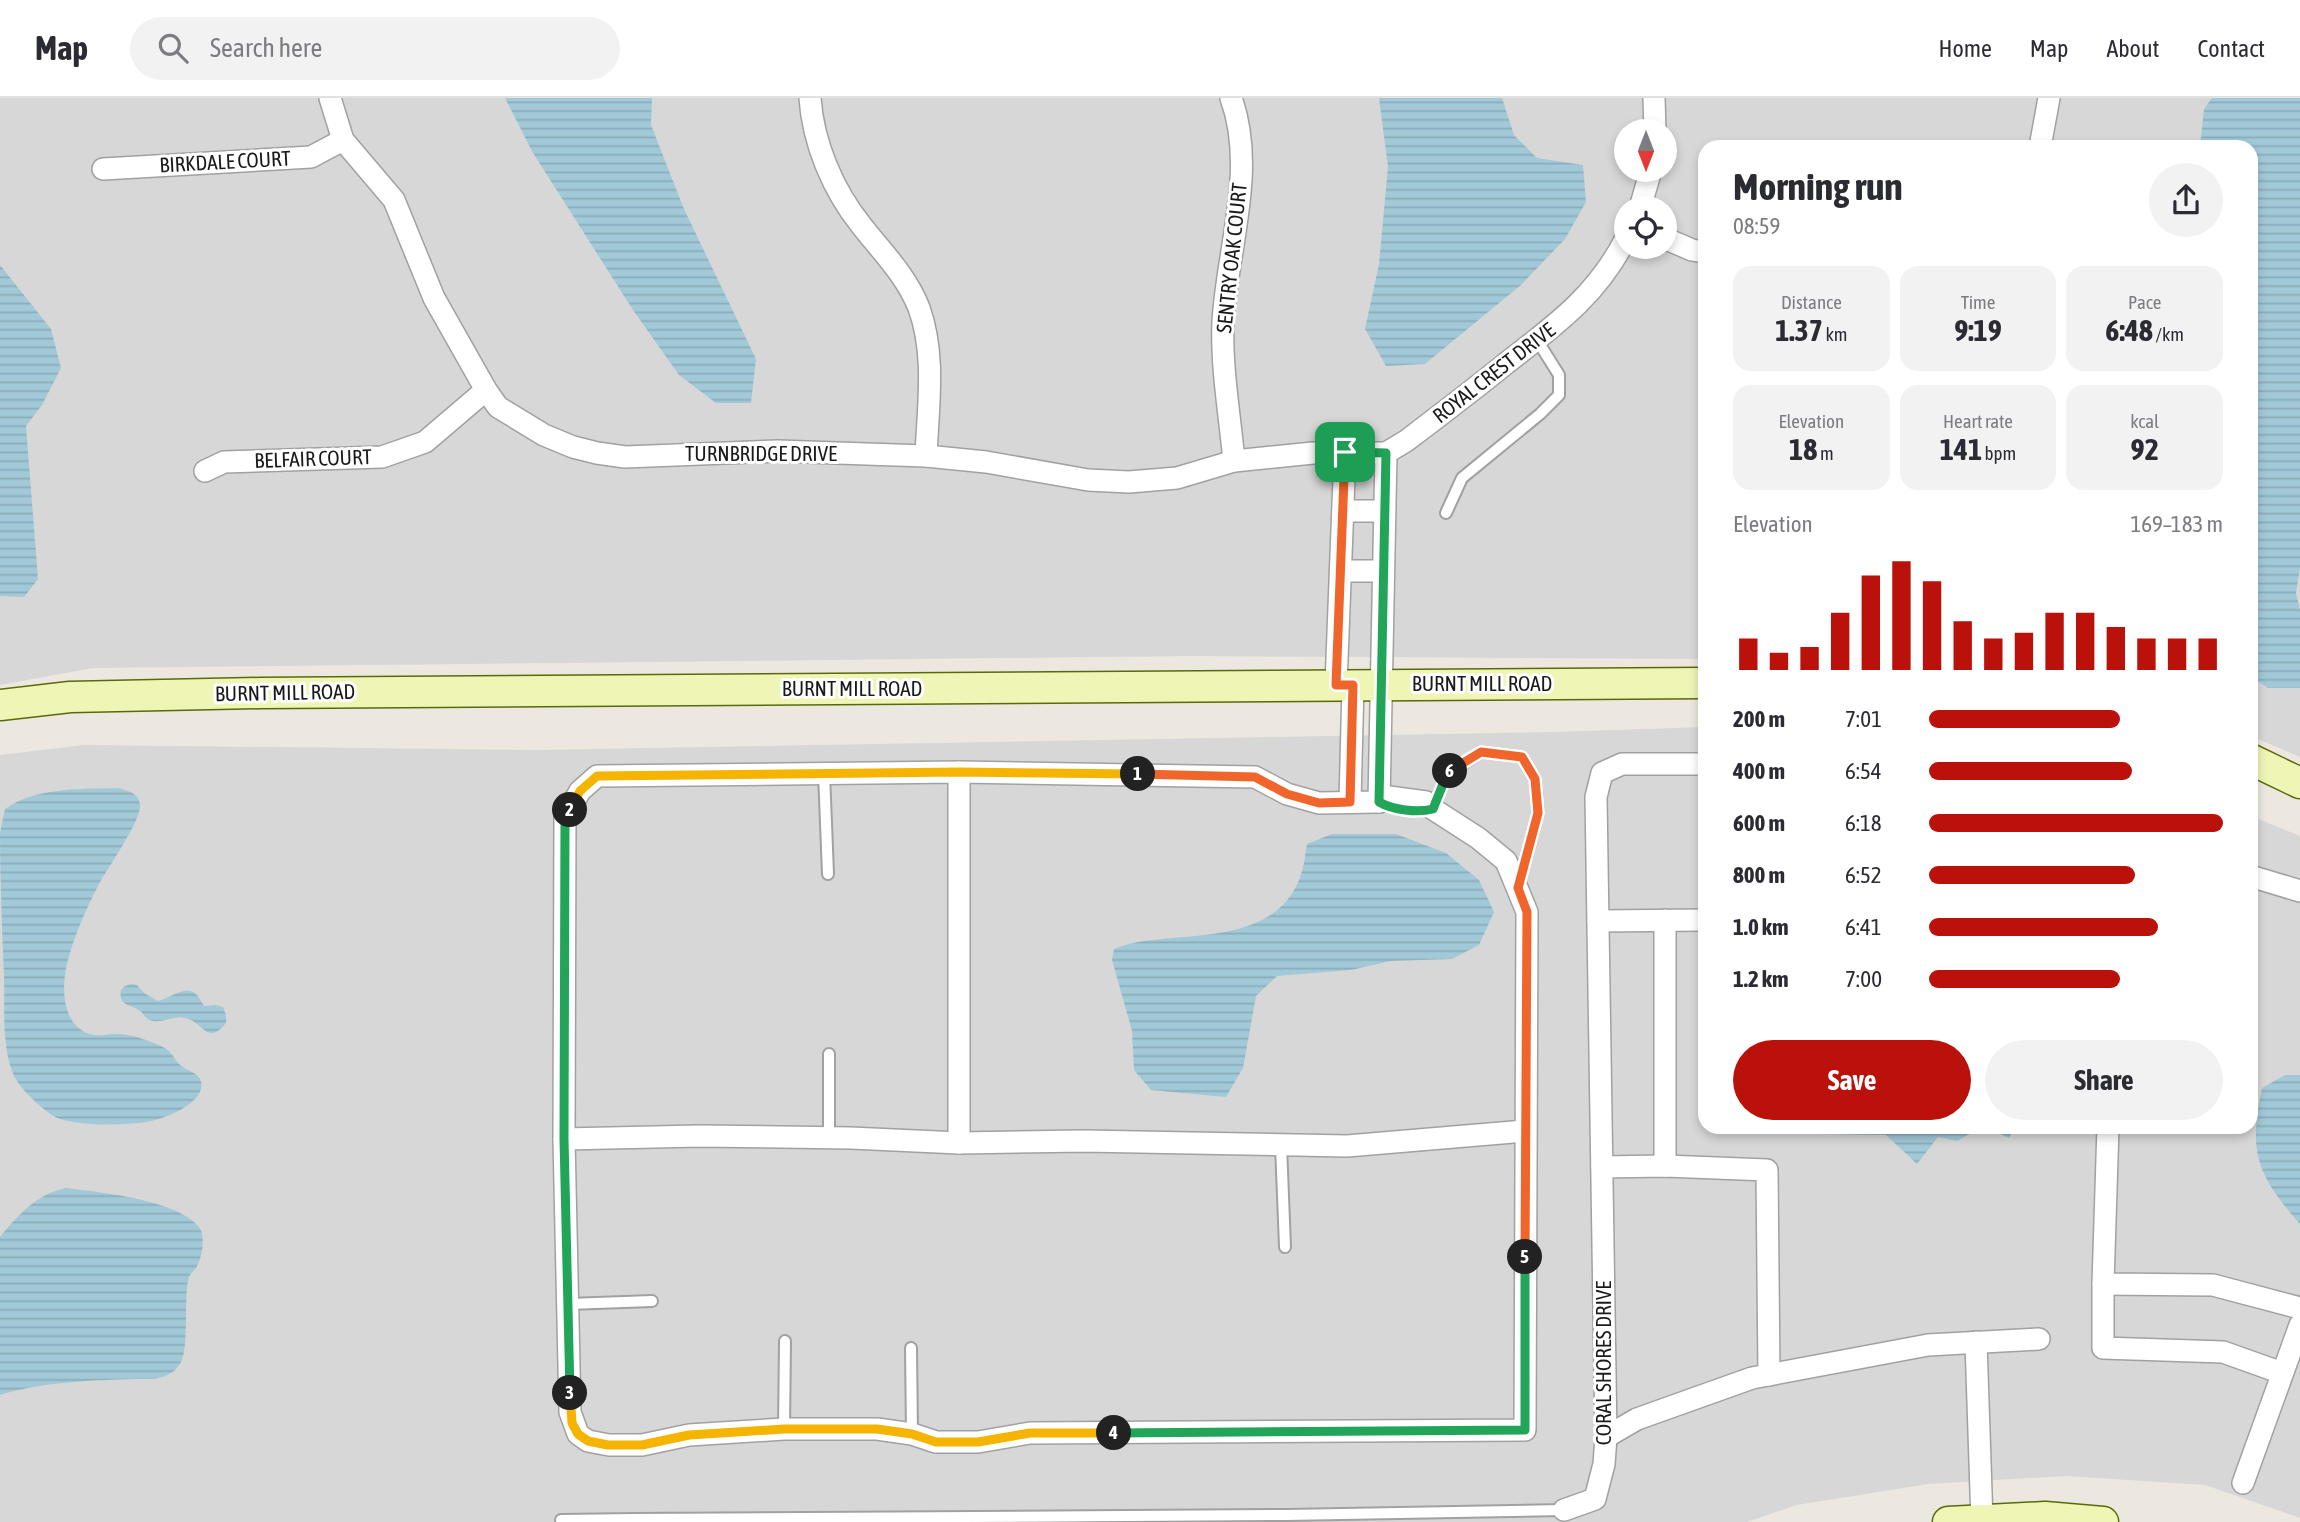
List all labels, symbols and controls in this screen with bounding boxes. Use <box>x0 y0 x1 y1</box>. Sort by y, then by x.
search box <box>130 17 620 80</box>
text: Map <box>35 29 88 67</box>
icon: search <box>154 29 192 67</box>
text: Search here <box>210 33 322 63</box>
text: Home <box>1938 35 1992 62</box>
text: Map <box>2030 35 2068 62</box>
text: About <box>2106 35 2159 62</box>
text: Contact <box>2197 35 2265 62</box>
north arrow <box>1614 119 1676 182</box>
map controls <box>1614 119 1677 259</box>
street label: BIRKDALE COURT <box>159 146 291 176</box>
button: share <box>2149 163 2223 237</box>
text: Morning run <box>1733 165 1903 208</box>
street label: SENTRY OAK COURT <box>1211 182 1251 334</box>
button: locate <box>1614 196 1677 259</box>
text: 08:59 <box>1733 213 1780 239</box>
text: Distance <box>1781 291 1842 313</box>
text: Time <box>1961 291 1995 313</box>
text: Pace <box>2128 291 2161 313</box>
text: 1.37 <box>1775 313 1823 347</box>
text: 9:19 <box>1954 313 2002 347</box>
text: 6:48 <box>2105 313 2153 347</box>
street label: ROYAL CREST DRIVE <box>1428 317 1559 427</box>
text: km <box>1823 323 1847 345</box>
text: /km <box>2153 323 2184 345</box>
text: Elevation <box>1778 410 1844 432</box>
text: Heart rate <box>1943 410 2013 432</box>
text: kcal <box>2130 410 2159 432</box>
pin <box>1315 422 1375 482</box>
text: 18 <box>1789 432 1817 466</box>
text: 141 <box>1940 432 1982 466</box>
text: 92 <box>2131 432 2159 466</box>
icon: arrive <box>1326 433 1364 471</box>
street label: TURNBRIDGE DRIVE <box>685 441 837 465</box>
text: m <box>1817 442 1834 464</box>
text: bpm <box>1982 442 2016 464</box>
street label: BELFAIR COURT <box>254 444 372 472</box>
text: Elevation <box>1733 511 1813 537</box>
text: 169–183 m <box>2130 511 2223 537</box>
street label: BURNT MILL ROAD <box>1412 671 1552 695</box>
street label: BURNT MILL ROAD <box>782 676 922 700</box>
street label: BURNT MILL ROAD <box>215 679 355 705</box>
text: 200 m <box>1733 706 1785 732</box>
text: 7:01 <box>1845 706 1882 732</box>
pin: 6 <box>1432 754 1468 788</box>
pin: 1 <box>1120 756 1156 792</box>
text: 400 m <box>1733 758 1785 784</box>
text: 6:54 <box>1845 758 1882 784</box>
text: 6 <box>1445 759 1454 781</box>
text: 1 <box>1133 762 1142 784</box>
pin: 2 <box>552 792 588 828</box>
text: 2 <box>565 798 574 820</box>
text: 600 m <box>1733 810 1785 836</box>
text: 6:18 <box>1845 810 1882 836</box>
text: 800 m <box>1733 862 1785 888</box>
text: 6:52 <box>1845 862 1882 888</box>
text: 1.0 km <box>1733 914 1789 940</box>
text: 6:41 <box>1845 914 1882 940</box>
text: 1.2 km <box>1733 966 1789 992</box>
text: 7:00 <box>1845 966 1882 992</box>
button: Save <box>1733 1040 1971 1120</box>
button: Share <box>1985 1040 2223 1120</box>
pin: 5 <box>1508 1240 1542 1274</box>
text: 5 <box>1520 1245 1529 1267</box>
street label: CORAL SHORES DRIVE <box>1591 1281 1615 1445</box>
pin: 3 <box>552 1376 588 1410</box>
text: 3 <box>565 1381 574 1403</box>
pin: 4 <box>1096 1416 1132 1450</box>
text: 4 <box>1109 1421 1118 1443</box>

